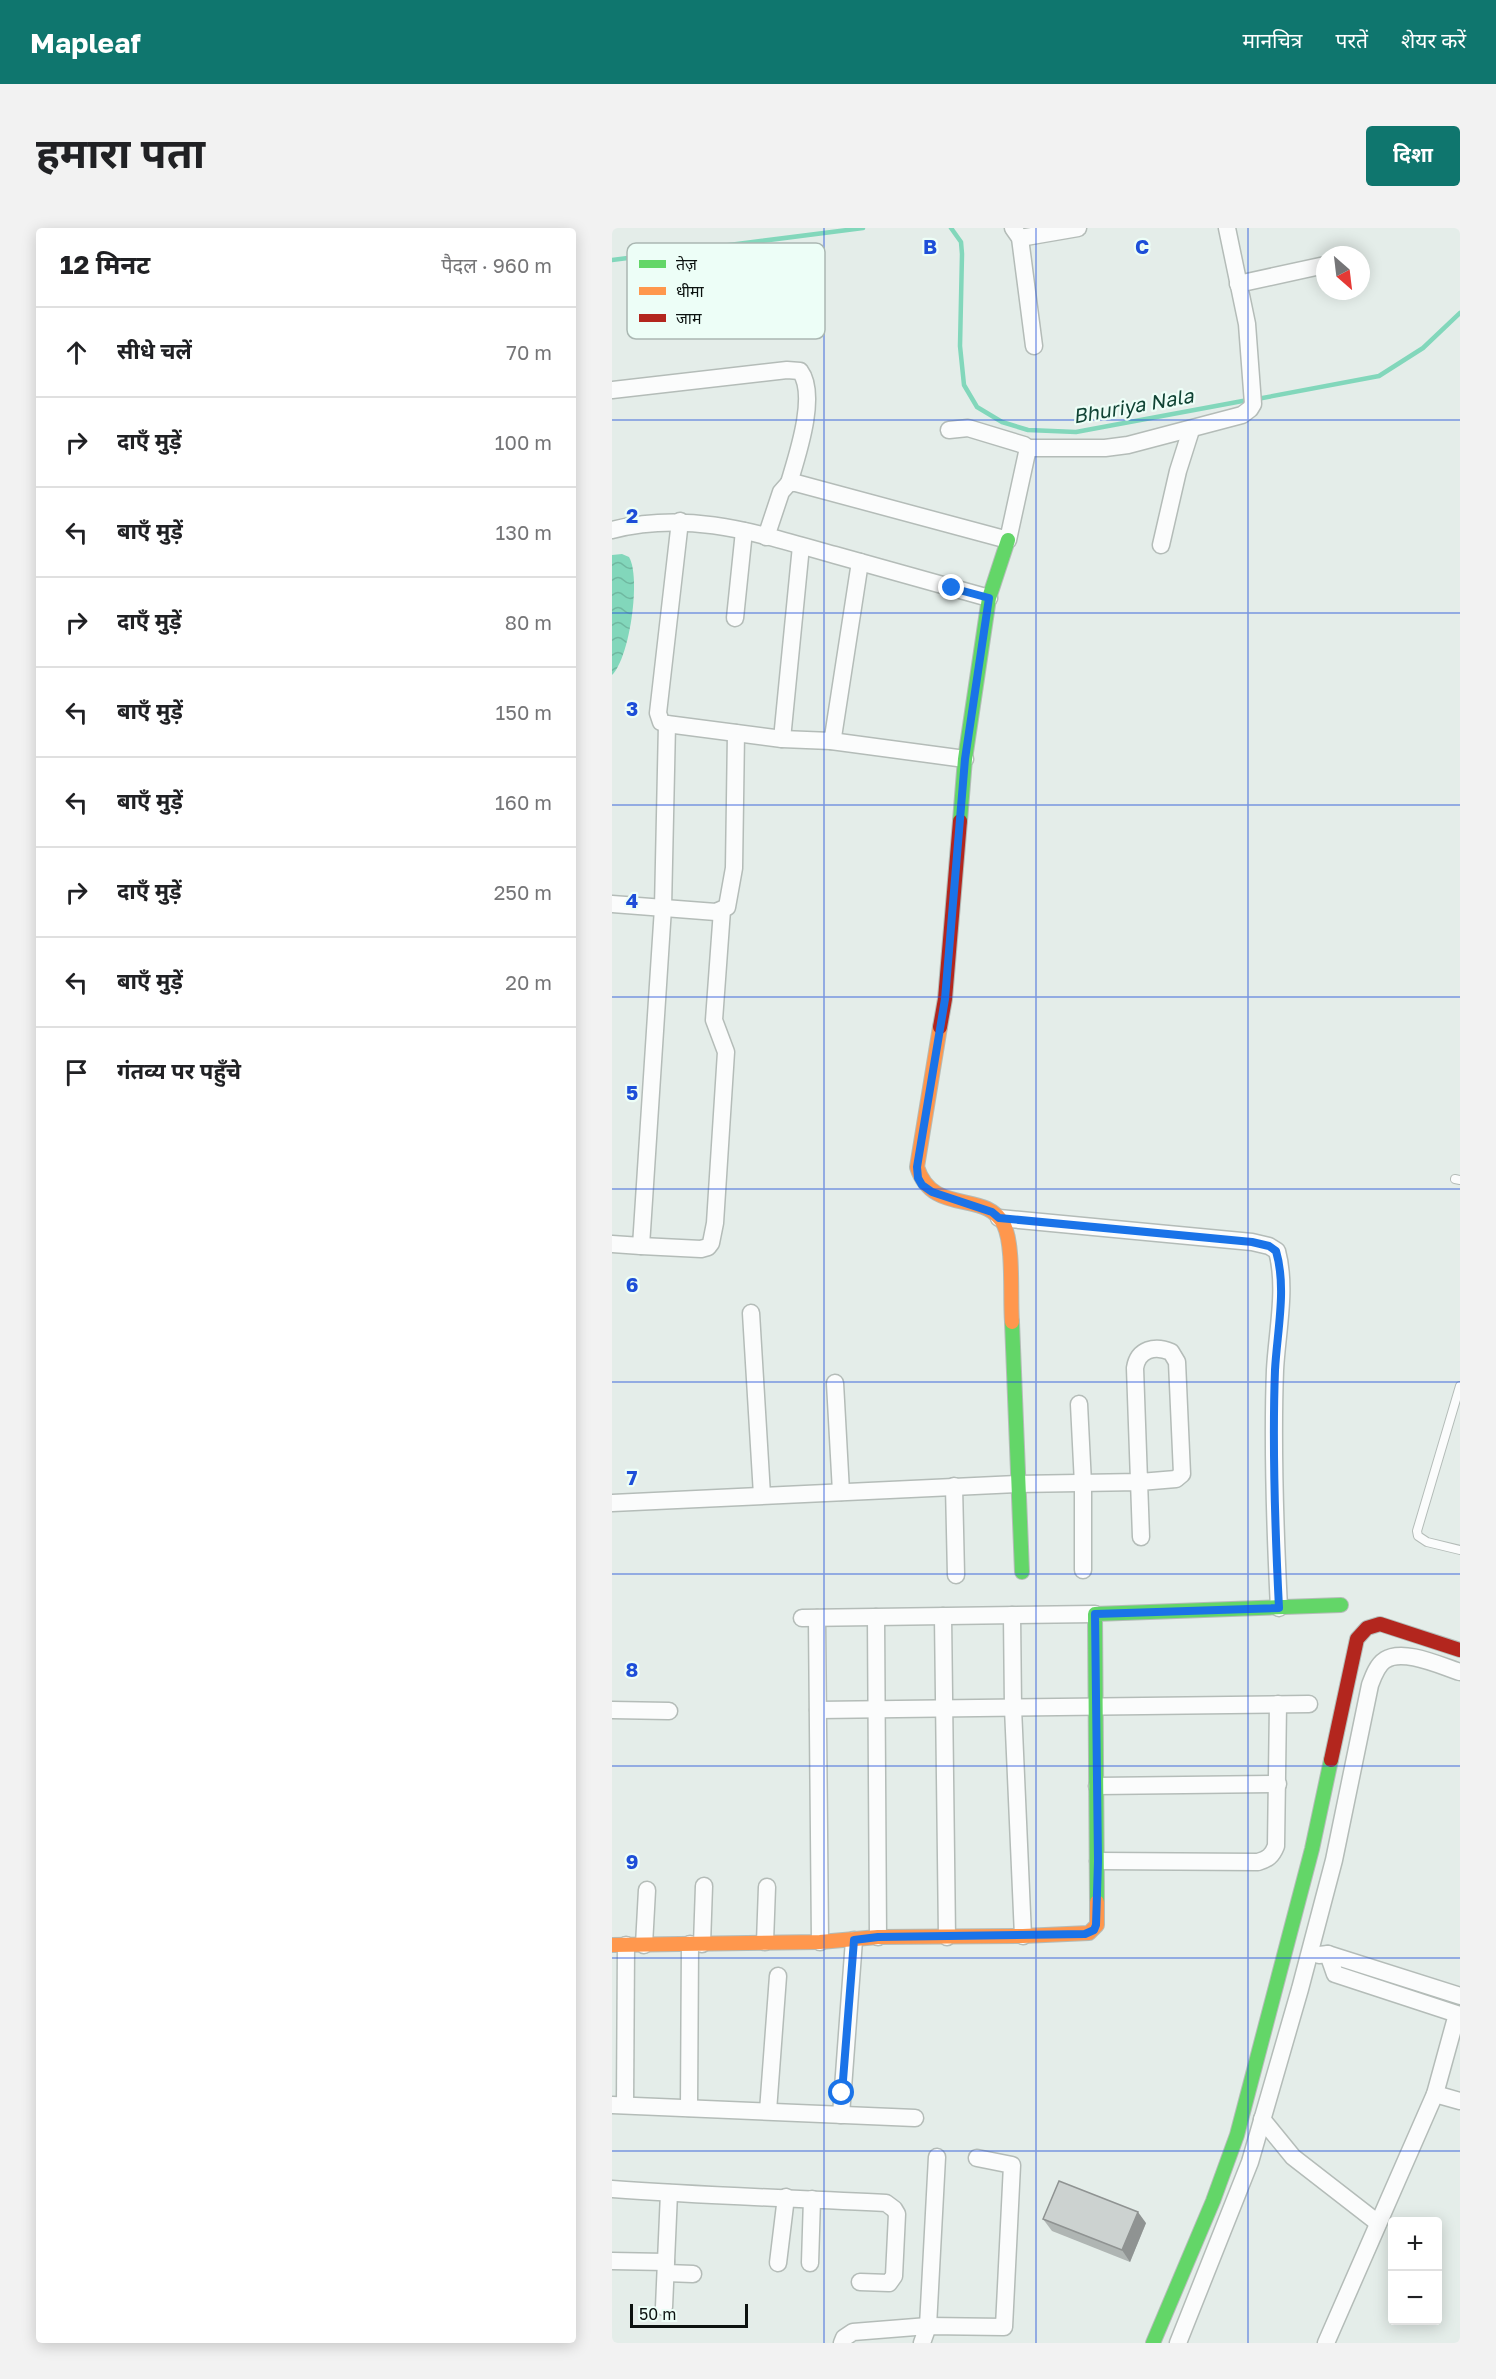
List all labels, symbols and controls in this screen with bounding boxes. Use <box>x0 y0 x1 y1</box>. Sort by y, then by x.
text: Mapleaf <box>30 26 141 59</box>
text: मानचित्र <box>1242 27 1302 53</box>
text: परतें <box>1335 27 1368 53</box>
text: शेयर करें <box>1401 27 1466 53</box>
button: दिशा <box>1366 126 1460 186</box>
text: हमारा पता <box>36 127 205 177</box>
text: B <box>923 234 937 258</box>
text: C <box>1135 234 1149 258</box>
legend <box>627 243 825 339</box>
north arrow <box>1316 246 1370 300</box>
text: 12 मिनट <box>60 249 150 280</box>
text: पैदल · 960 m <box>441 253 552 277</box>
text: तेज़ <box>676 254 698 274</box>
text: धीमा <box>676 281 705 301</box>
text: जाम <box>676 308 702 328</box>
icon: ahead <box>60 336 93 369</box>
text: सीधे चलें <box>117 337 192 364</box>
text: 70 m <box>506 340 552 364</box>
water label: Bhuriya Nala <box>1071 382 1196 428</box>
icon: right <box>60 426 93 459</box>
text: दाएँ मुड़ें <box>117 427 182 454</box>
text: 100 m <box>495 430 552 454</box>
text: 2 <box>626 503 638 527</box>
icon: left <box>60 516 93 549</box>
text: बाएँ मुड़ें <box>117 517 183 544</box>
text: 130 m <box>496 520 552 544</box>
route end <box>938 574 964 600</box>
icon: right <box>60 606 93 639</box>
text: दाएँ मुड़ें <box>117 607 182 634</box>
text: 80 m <box>505 610 552 634</box>
icon: left <box>60 696 93 729</box>
text: 3 <box>626 696 638 720</box>
text: बाएँ मुड़ें <box>117 697 183 724</box>
text: 150 m <box>496 700 552 724</box>
icon: left <box>60 786 93 819</box>
text: बाएँ मुड़ें <box>117 787 183 814</box>
text: 160 m <box>495 790 552 814</box>
icon: right <box>60 876 93 909</box>
text: दाएँ मुड़ें <box>117 877 182 904</box>
text: 250 m <box>494 880 552 904</box>
text: 4 <box>626 888 638 912</box>
icon: left <box>60 966 93 999</box>
text: बाएँ मुड़ें <box>117 967 183 994</box>
text: 20 m <box>505 970 552 994</box>
icon: arrive <box>60 1056 93 1089</box>
text: गंतव्य पर पहुँचे <box>117 1057 241 1084</box>
text: 5 <box>626 1080 638 1104</box>
text: 6 <box>626 1272 638 1296</box>
text: 7 <box>627 1465 638 1489</box>
text: 8 <box>626 1657 638 1681</box>
text: 9 <box>626 1849 638 1873</box>
route start <box>828 2079 854 2105</box>
map controls <box>1388 2217 1442 2325</box>
button: + <box>1388 2217 1442 2271</box>
button: − <box>1388 2271 1442 2325</box>
scale bar <box>630 2301 748 2328</box>
text: 50 m <box>639 2304 676 2324</box>

